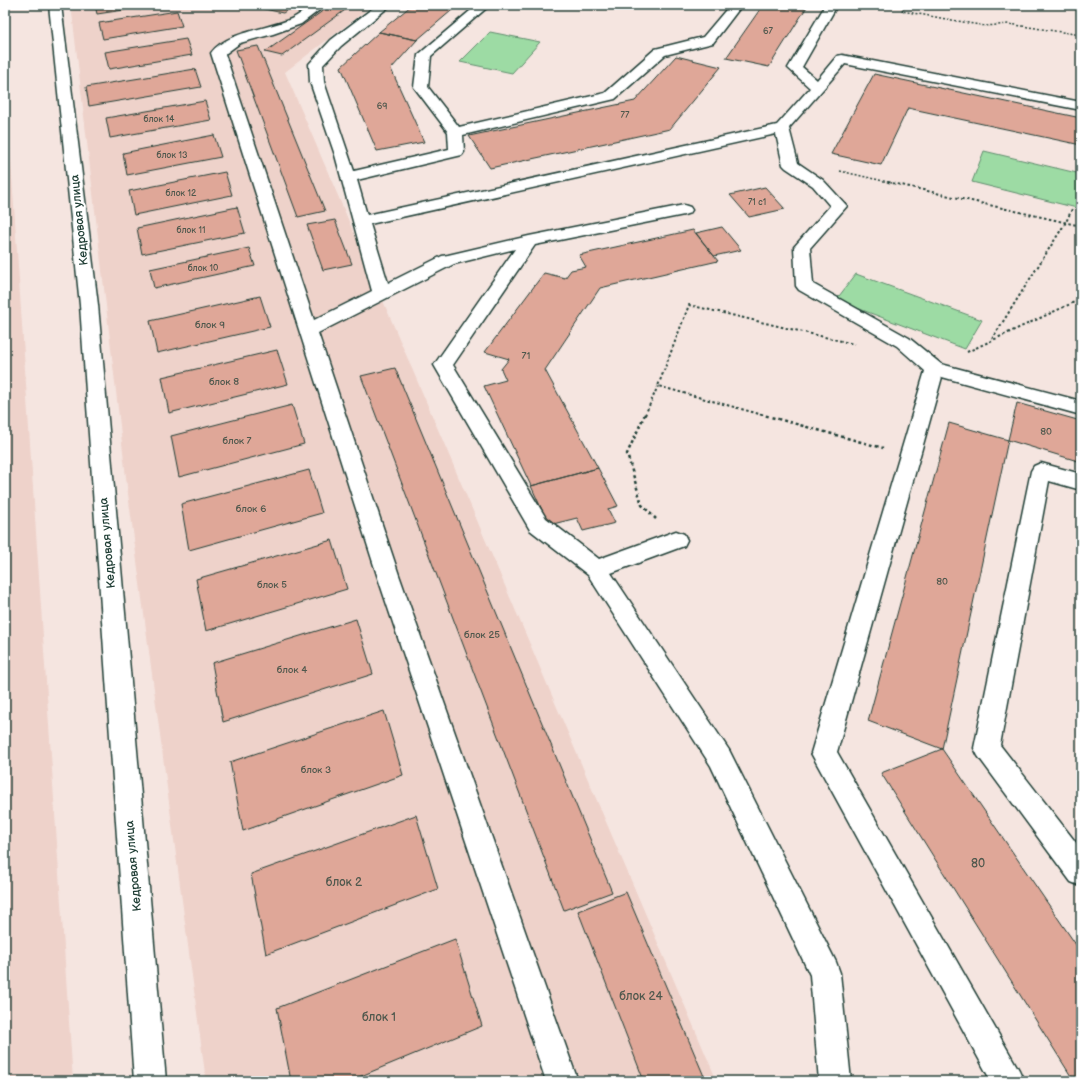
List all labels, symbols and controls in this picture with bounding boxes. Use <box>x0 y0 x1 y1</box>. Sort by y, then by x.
house number: 67 <box>763 26 774 37</box>
house number: 69 <box>377 101 387 112</box>
house number: 77 <box>621 110 630 121</box>
house number: блок 14 <box>144 114 175 125</box>
house number: блок 13 <box>157 150 188 161</box>
street label: Кедровая улица <box>67 174 92 266</box>
house number: блок 12 <box>166 188 197 199</box>
house number: 71 с1 <box>748 197 766 208</box>
house number: блок 11 <box>177 225 205 236</box>
house number: блок 10 <box>188 263 218 274</box>
house number: блок 9 <box>195 319 225 331</box>
house number: 71 <box>522 350 531 362</box>
house number: блок 8 <box>209 376 239 388</box>
house number: 80 <box>1040 426 1052 438</box>
house number: блок 7 <box>222 435 252 447</box>
street label: Кедровая улица <box>96 497 119 589</box>
house number: блок 6 <box>236 503 266 515</box>
house number: 80 <box>936 576 948 588</box>
house number: блок 5 <box>257 579 287 591</box>
house number: блок 25 <box>464 629 500 641</box>
house number: блок 4 <box>277 664 307 676</box>
house number: блок 3 <box>301 764 331 776</box>
street label: Кедровая улица <box>122 820 145 912</box>
house number: 80 <box>971 856 985 871</box>
house number: блок 2 <box>326 875 362 890</box>
house number: блок 24 <box>619 989 663 1004</box>
house number: блок 1 <box>362 1010 396 1025</box>

